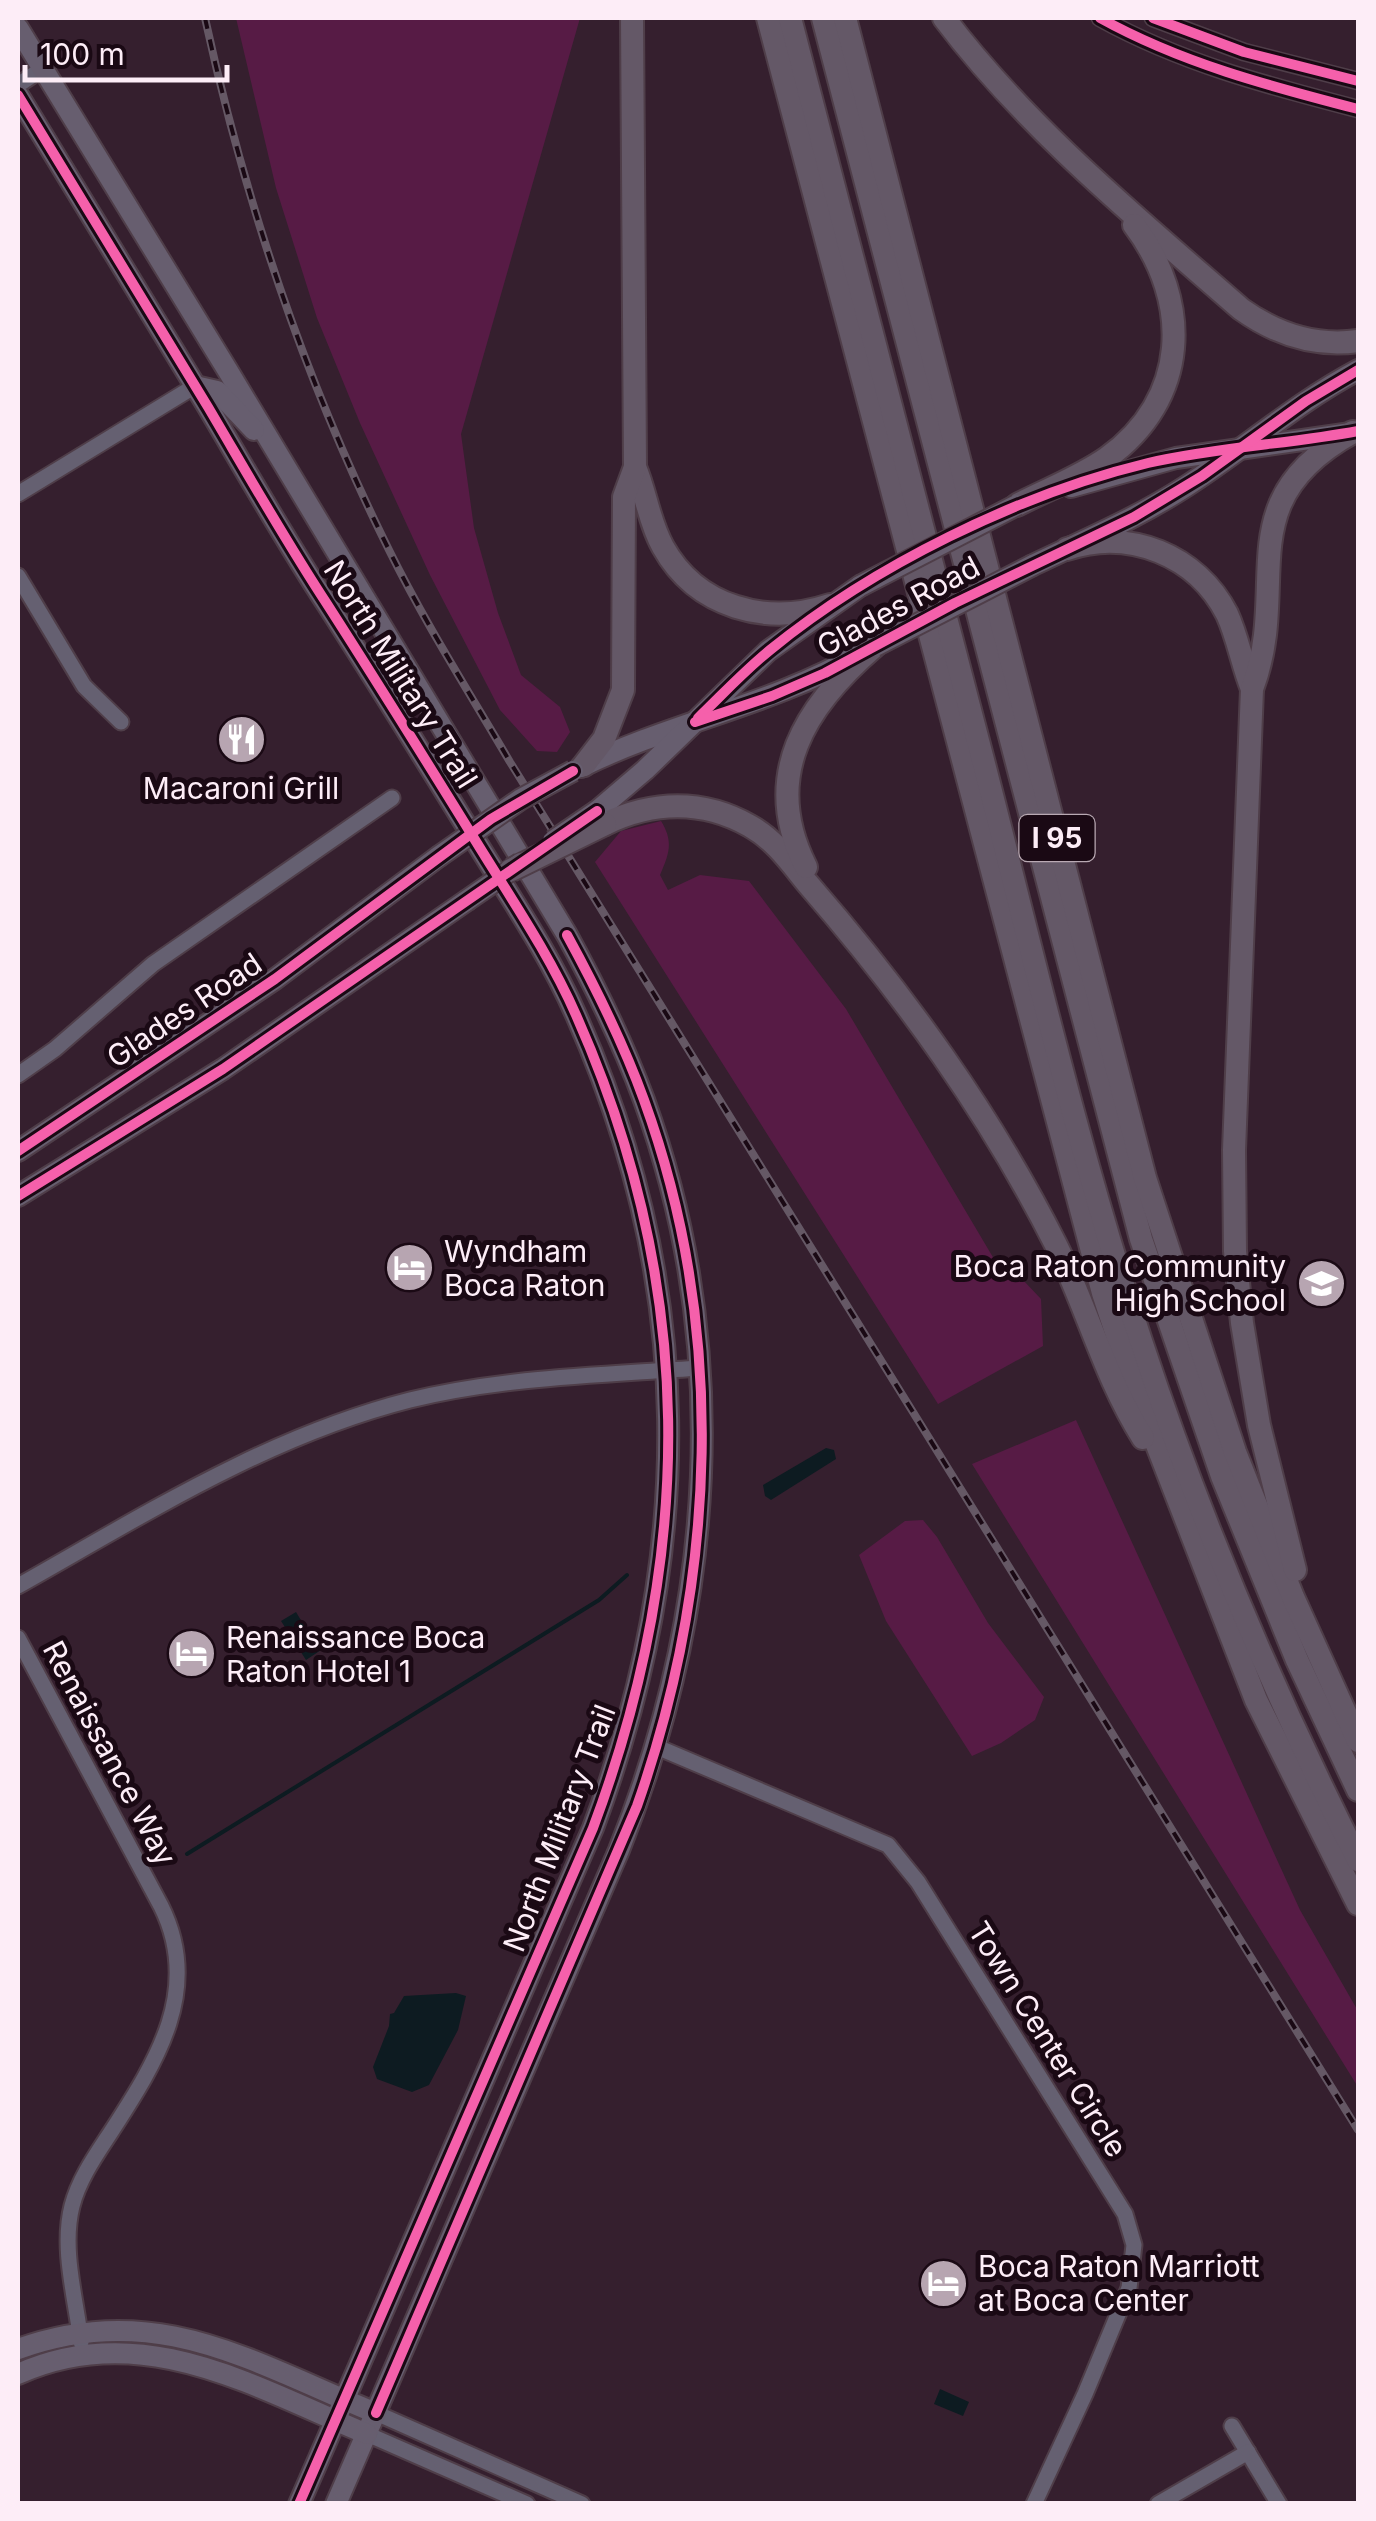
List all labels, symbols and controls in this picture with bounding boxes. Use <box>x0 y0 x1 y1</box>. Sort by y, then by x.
scale bar <box>25 20 228 82</box>
text: 100 m <box>40 36 125 72</box>
street label: Glades Road <box>811 548 985 664</box>
street label: North Military Trail <box>316 554 486 794</box>
restaurant icon: Macaroni Grill <box>215 713 267 765</box>
place label: Macaroni Grill <box>143 770 339 806</box>
road number: I 95 <box>1020 815 1094 861</box>
street label: Glades Road <box>100 945 268 1075</box>
place label: Wyndham Boca Raton <box>444 1233 606 1303</box>
hotel icon: Wyndham Boca Raton <box>383 1242 435 1294</box>
place label: Boca Raton Community High School <box>954 1248 1286 1318</box>
school or university icon: Boca Raton Community High School <box>1295 1257 1347 1309</box>
place label: Renaissance Boca Raton Hotel 1 <box>226 1619 485 1689</box>
hotel icon: Renaissance Boca Raton Hotel 1 <box>165 1628 217 1680</box>
street label: Renaissance Way <box>36 1635 184 1871</box>
street label: North Military Trail <box>495 1700 623 1956</box>
street label: Town Center Circle <box>961 1915 1135 2163</box>
place label: Boca Raton Marriott at Boca Center <box>978 2248 1260 2318</box>
hotel icon: Boca Raton Marriott at Boca Center <box>917 2257 969 2309</box>

